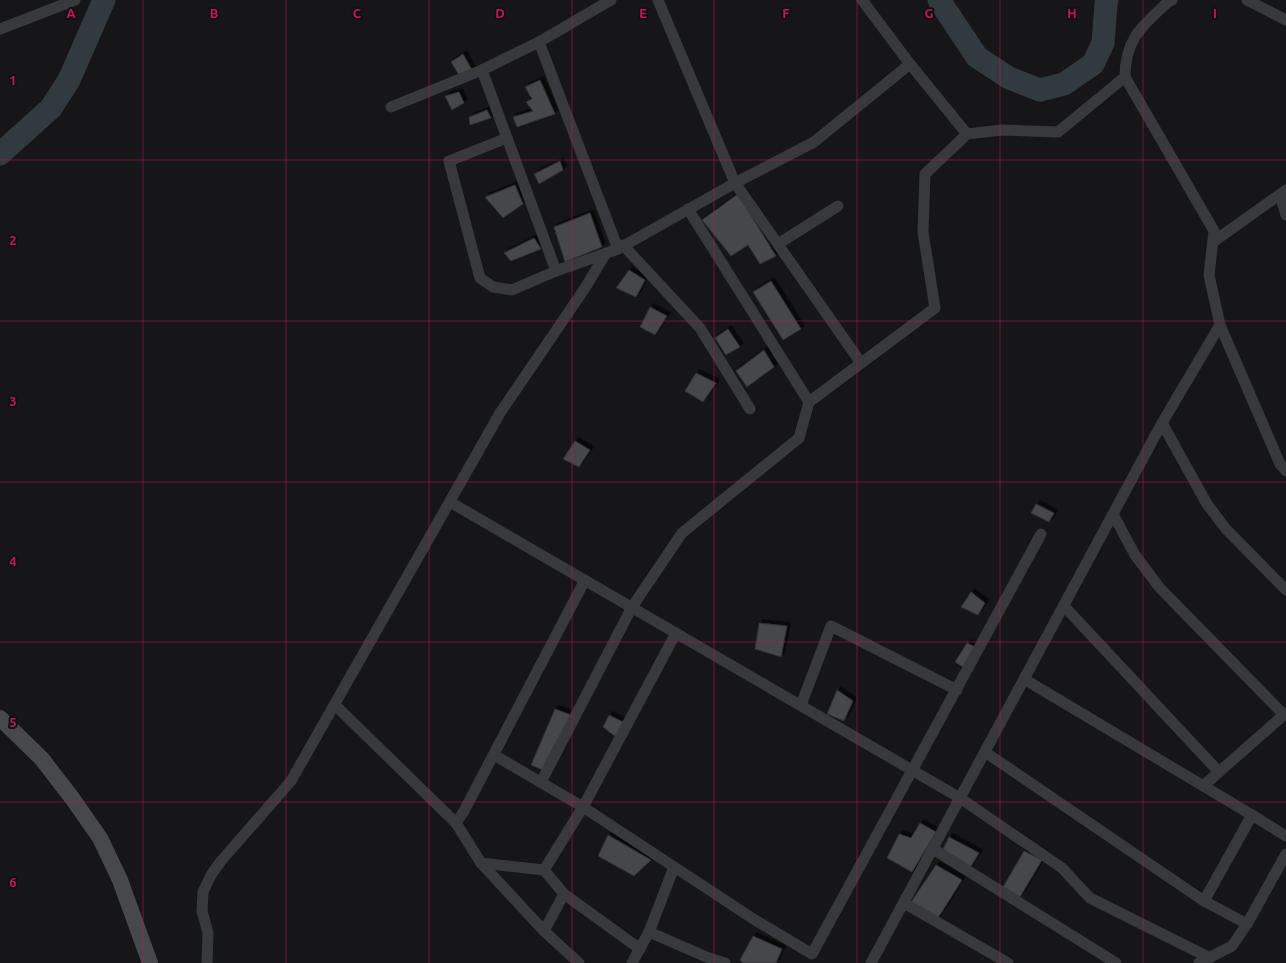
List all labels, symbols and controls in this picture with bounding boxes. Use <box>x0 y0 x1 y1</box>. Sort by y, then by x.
text: A <box>66 6 76 20</box>
text: B <box>210 6 219 20</box>
text: C <box>353 6 362 20</box>
text: D <box>495 6 505 20</box>
text: E <box>639 6 647 20</box>
text: F <box>782 6 790 20</box>
text: G <box>925 6 934 20</box>
text: H <box>1067 6 1077 20</box>
text: I <box>1213 6 1217 20</box>
text: 1 <box>9 73 17 87</box>
text: 2 <box>9 233 17 247</box>
text: 3 <box>9 394 17 408</box>
text: 4 <box>9 554 17 568</box>
text: 5 <box>9 715 17 729</box>
text: 6 <box>9 875 17 889</box>

